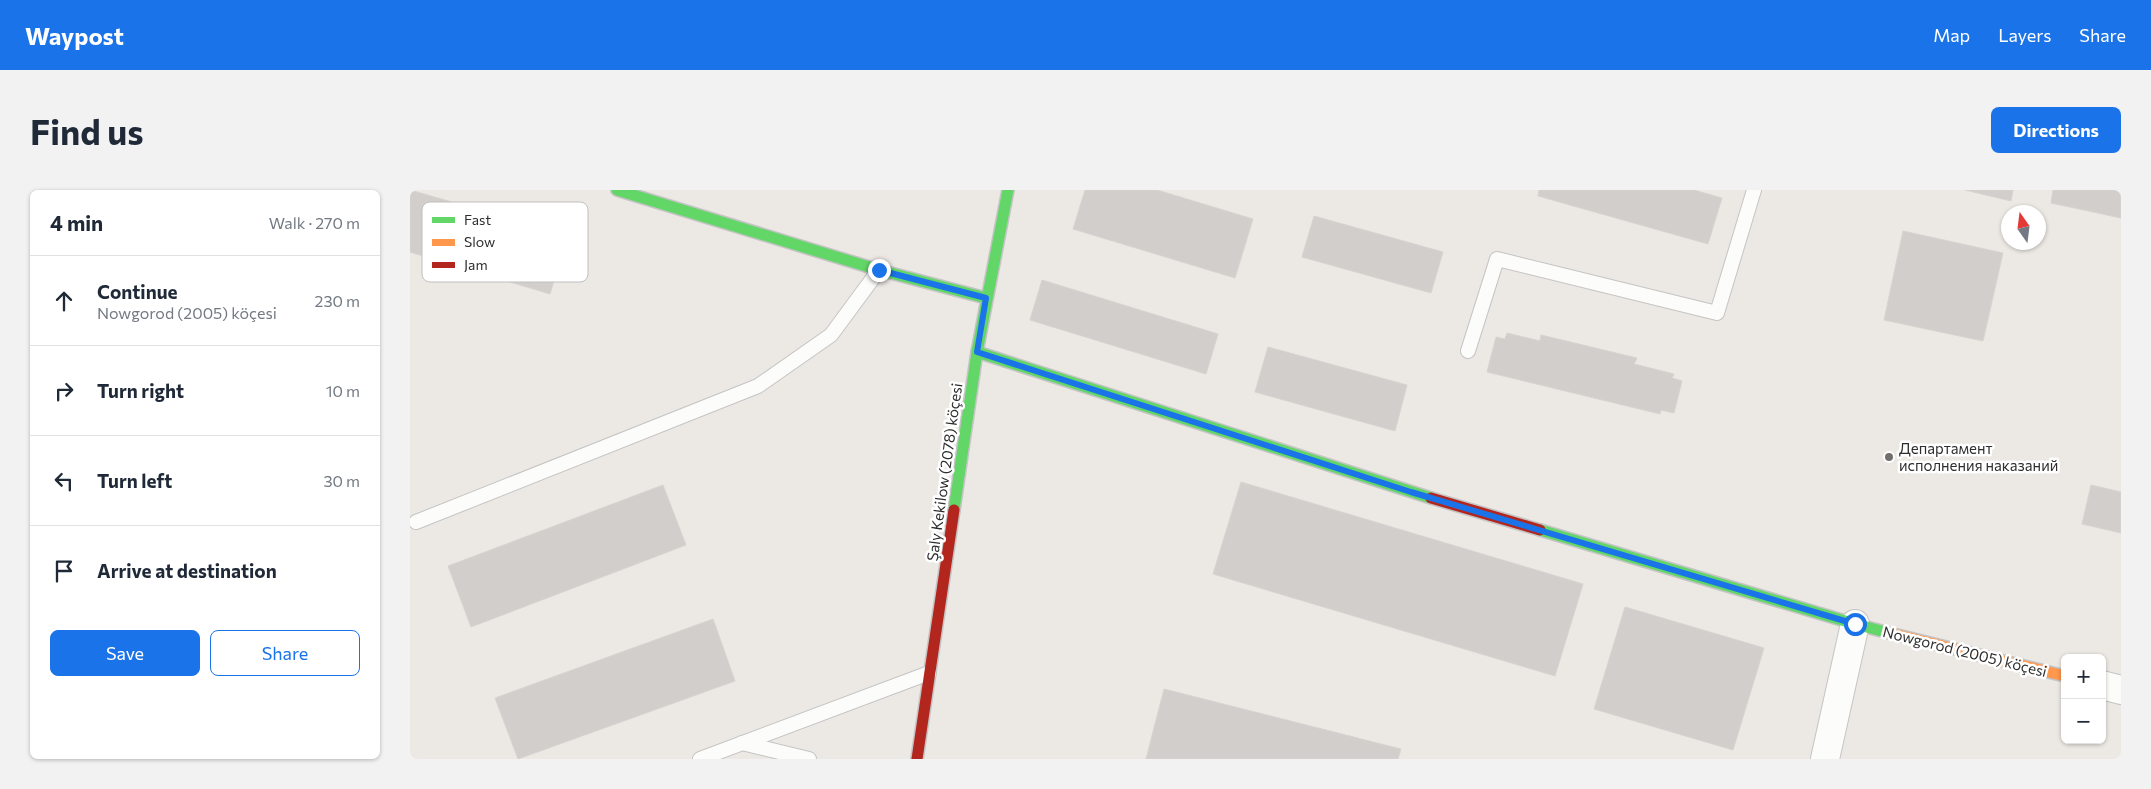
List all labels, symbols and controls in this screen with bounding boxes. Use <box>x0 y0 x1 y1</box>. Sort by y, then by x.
text: Waypost <box>25 21 124 50</box>
text: Map <box>1933 24 1970 46</box>
text: Layers <box>1998 24 2051 46</box>
text: Share <box>2079 24 2126 46</box>
button: Directions <box>1991 107 2121 153</box>
text: Find us <box>30 109 144 152</box>
legend <box>422 202 588 282</box>
north arrow <box>2001 205 2046 250</box>
text: 4 min <box>50 210 103 235</box>
text: Fast <box>464 211 491 228</box>
text: Walk · 270 m <box>269 213 360 232</box>
text: Slow <box>464 233 495 250</box>
text: Jam <box>464 256 488 273</box>
route end <box>868 259 891 282</box>
text: Continue <box>97 280 177 303</box>
icon: ahead <box>50 287 78 315</box>
text: 230 m <box>315 291 360 310</box>
text: Nowgorod (2005) köçesi <box>97 303 277 322</box>
icon: right <box>50 377 78 405</box>
text: Turn right <box>97 379 184 402</box>
text: 10 m <box>326 381 360 400</box>
street label: Şaly Kekilow (2078) köçesi <box>923 382 965 562</box>
place label: Департамент исполнения наказаний <box>1899 439 2058 474</box>
marker: Департамент исполнения наказаний <box>1883 451 1895 463</box>
icon: left <box>50 467 78 495</box>
text: Turn left <box>97 469 172 492</box>
text: 30 m <box>323 471 360 490</box>
icon: arrive <box>50 557 78 585</box>
text: Arrive at destination <box>97 559 277 582</box>
route start <box>1844 613 1867 636</box>
street label: Nowgorod (2005) köçesi <box>1881 622 2049 680</box>
button: Save <box>50 630 200 676</box>
button: Share <box>210 630 360 676</box>
map controls <box>2061 654 2106 744</box>
button: + <box>2061 654 2106 699</box>
button: − <box>2061 699 2106 744</box>

